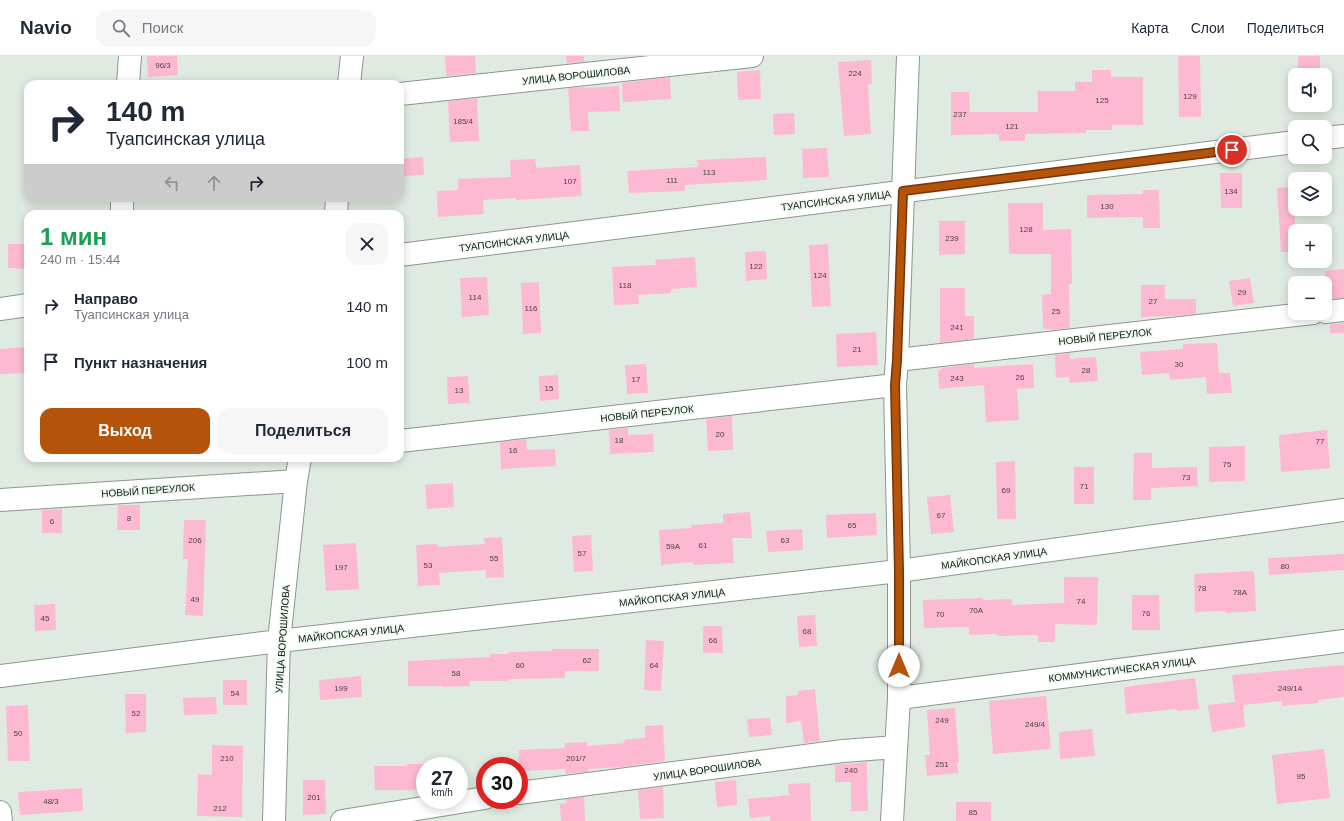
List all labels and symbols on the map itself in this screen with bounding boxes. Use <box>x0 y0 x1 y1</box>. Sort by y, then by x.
house number: 96/3 <box>155 61 171 70</box>
street label: УЛИЦА ВОРОШИЛОВА <box>521 64 631 87</box>
house number: 224 <box>848 69 862 78</box>
house number: 129 <box>1183 92 1197 101</box>
house number: 125 <box>1095 96 1109 105</box>
house number: 237 <box>953 110 967 119</box>
house number: 185/4 <box>453 117 474 126</box>
house number: 121 <box>1005 122 1019 131</box>
pin <box>1215 133 1249 167</box>
house number: 113 <box>703 168 716 177</box>
house number: 111 <box>666 176 679 185</box>
house number: 107 <box>563 177 577 186</box>
house number: 134 <box>1224 187 1238 196</box>
street label: ТУАПСИНСКАЯ УЛИЦА <box>780 188 892 213</box>
house number: 130 <box>1100 202 1114 211</box>
house number: 128 <box>1019 225 1033 234</box>
street label: ТУАПСИНСКАЯ УЛИЦА <box>458 229 570 254</box>
house number: 239 <box>945 234 959 243</box>
house number: 122 <box>749 262 763 271</box>
house number: 124 <box>813 271 827 280</box>
house number: 118 <box>619 281 632 290</box>
house number: 29 <box>1238 288 1247 297</box>
house number: 114 <box>469 293 482 302</box>
house number: 27 <box>1149 297 1158 306</box>
house number: 116 <box>525 304 538 313</box>
house number: 25 <box>1052 307 1061 316</box>
house number: 241 <box>950 323 964 332</box>
street label: НОВЫЙ ПЕРЕУЛОК <box>1058 325 1152 347</box>
house number: 21 <box>853 345 862 354</box>
house number: 30 <box>1175 360 1184 369</box>
house number: 28 <box>1082 366 1091 375</box>
house number: 26 <box>1016 373 1025 382</box>
house number: 243 <box>950 374 964 383</box>
house number: 17 <box>632 375 641 384</box>
house number: 15 <box>545 384 554 393</box>
house number: 13 <box>455 386 464 395</box>
street label: НОВЫЙ ПЕРЕУЛОК <box>600 402 694 424</box>
house number: 20 <box>716 430 725 439</box>
house number: 18 <box>615 436 624 445</box>
house number: 77 <box>1316 437 1325 446</box>
house number: 16 <box>509 446 518 455</box>
house number: 75 <box>1223 460 1232 469</box>
house number: 73 <box>1182 473 1191 482</box>
street label: НОВЫЙ ПЕРЕУЛОК <box>101 481 195 499</box>
house number: 71 <box>1080 482 1089 491</box>
house number: 69 <box>1002 486 1011 495</box>
house number: 67 <box>937 511 946 520</box>
house number: 8 <box>127 514 132 523</box>
house number: 6 <box>50 517 55 526</box>
house number: 65 <box>848 521 857 530</box>
house number: 206 <box>188 536 202 545</box>
house number: 63 <box>781 536 790 545</box>
house number: 61 <box>699 541 708 550</box>
house number: 59А <box>666 542 681 551</box>
street label: МАЙКОПСКАЯ УЛИЦА <box>940 545 1048 571</box>
house number: 57 <box>578 549 587 558</box>
house number: 55 <box>490 554 499 563</box>
house number: 53 <box>424 561 433 570</box>
house number: 80 <box>1281 562 1290 571</box>
house number: 197 <box>334 563 348 572</box>
street label: УЛИЦА ВОРОШИЛОВА <box>273 584 292 694</box>
house number: 78 <box>1198 584 1207 593</box>
street label: МАЙКОПСКАЯ УЛИЦА <box>618 585 726 609</box>
house number: 78А <box>1233 588 1248 597</box>
house number: 49 <box>191 595 200 604</box>
house number: 74 <box>1077 597 1086 606</box>
house number: 70А <box>969 606 984 615</box>
house number: 76 <box>1142 609 1151 618</box>
house number: 70 <box>936 610 945 619</box>
house number: 45 <box>41 614 50 623</box>
street label: МАЙКОПСКАЯ УЛИЦА <box>297 621 405 645</box>
house number: 68 <box>803 627 812 636</box>
house number: 66 <box>709 636 718 645</box>
position arrow <box>878 645 920 687</box>
street label: КОММУНИСТИЧЕСКАЯ УЛИЦА <box>1048 655 1196 684</box>
house number: 62 <box>583 656 592 665</box>
house number: 60 <box>516 661 525 670</box>
house number: 64 <box>650 661 659 670</box>
house number: 58 <box>452 669 461 678</box>
house number: 199 <box>334 684 348 693</box>
house number: 249/14 <box>1278 684 1303 693</box>
house number: 54 <box>231 689 240 698</box>
house number: 52 <box>132 709 141 718</box>
house number: 249 <box>935 716 949 725</box>
house number: 249/4 <box>1025 720 1046 729</box>
house number: 50 <box>14 729 23 738</box>
house number: 210 <box>220 754 234 763</box>
house number: 201/7 <box>566 754 587 763</box>
street label: УЛИЦА ВОРОШИЛОВА <box>652 756 762 783</box>
speed limit sign: 30 <box>476 757 528 809</box>
house number: 251 <box>935 760 949 769</box>
house number: 240 <box>844 766 858 775</box>
house number: 95 <box>1297 772 1306 781</box>
house number: 201 <box>307 793 321 802</box>
house number: 48/3 <box>43 797 59 806</box>
house number: 212 <box>213 804 227 813</box>
house number: 85 <box>969 808 978 817</box>

